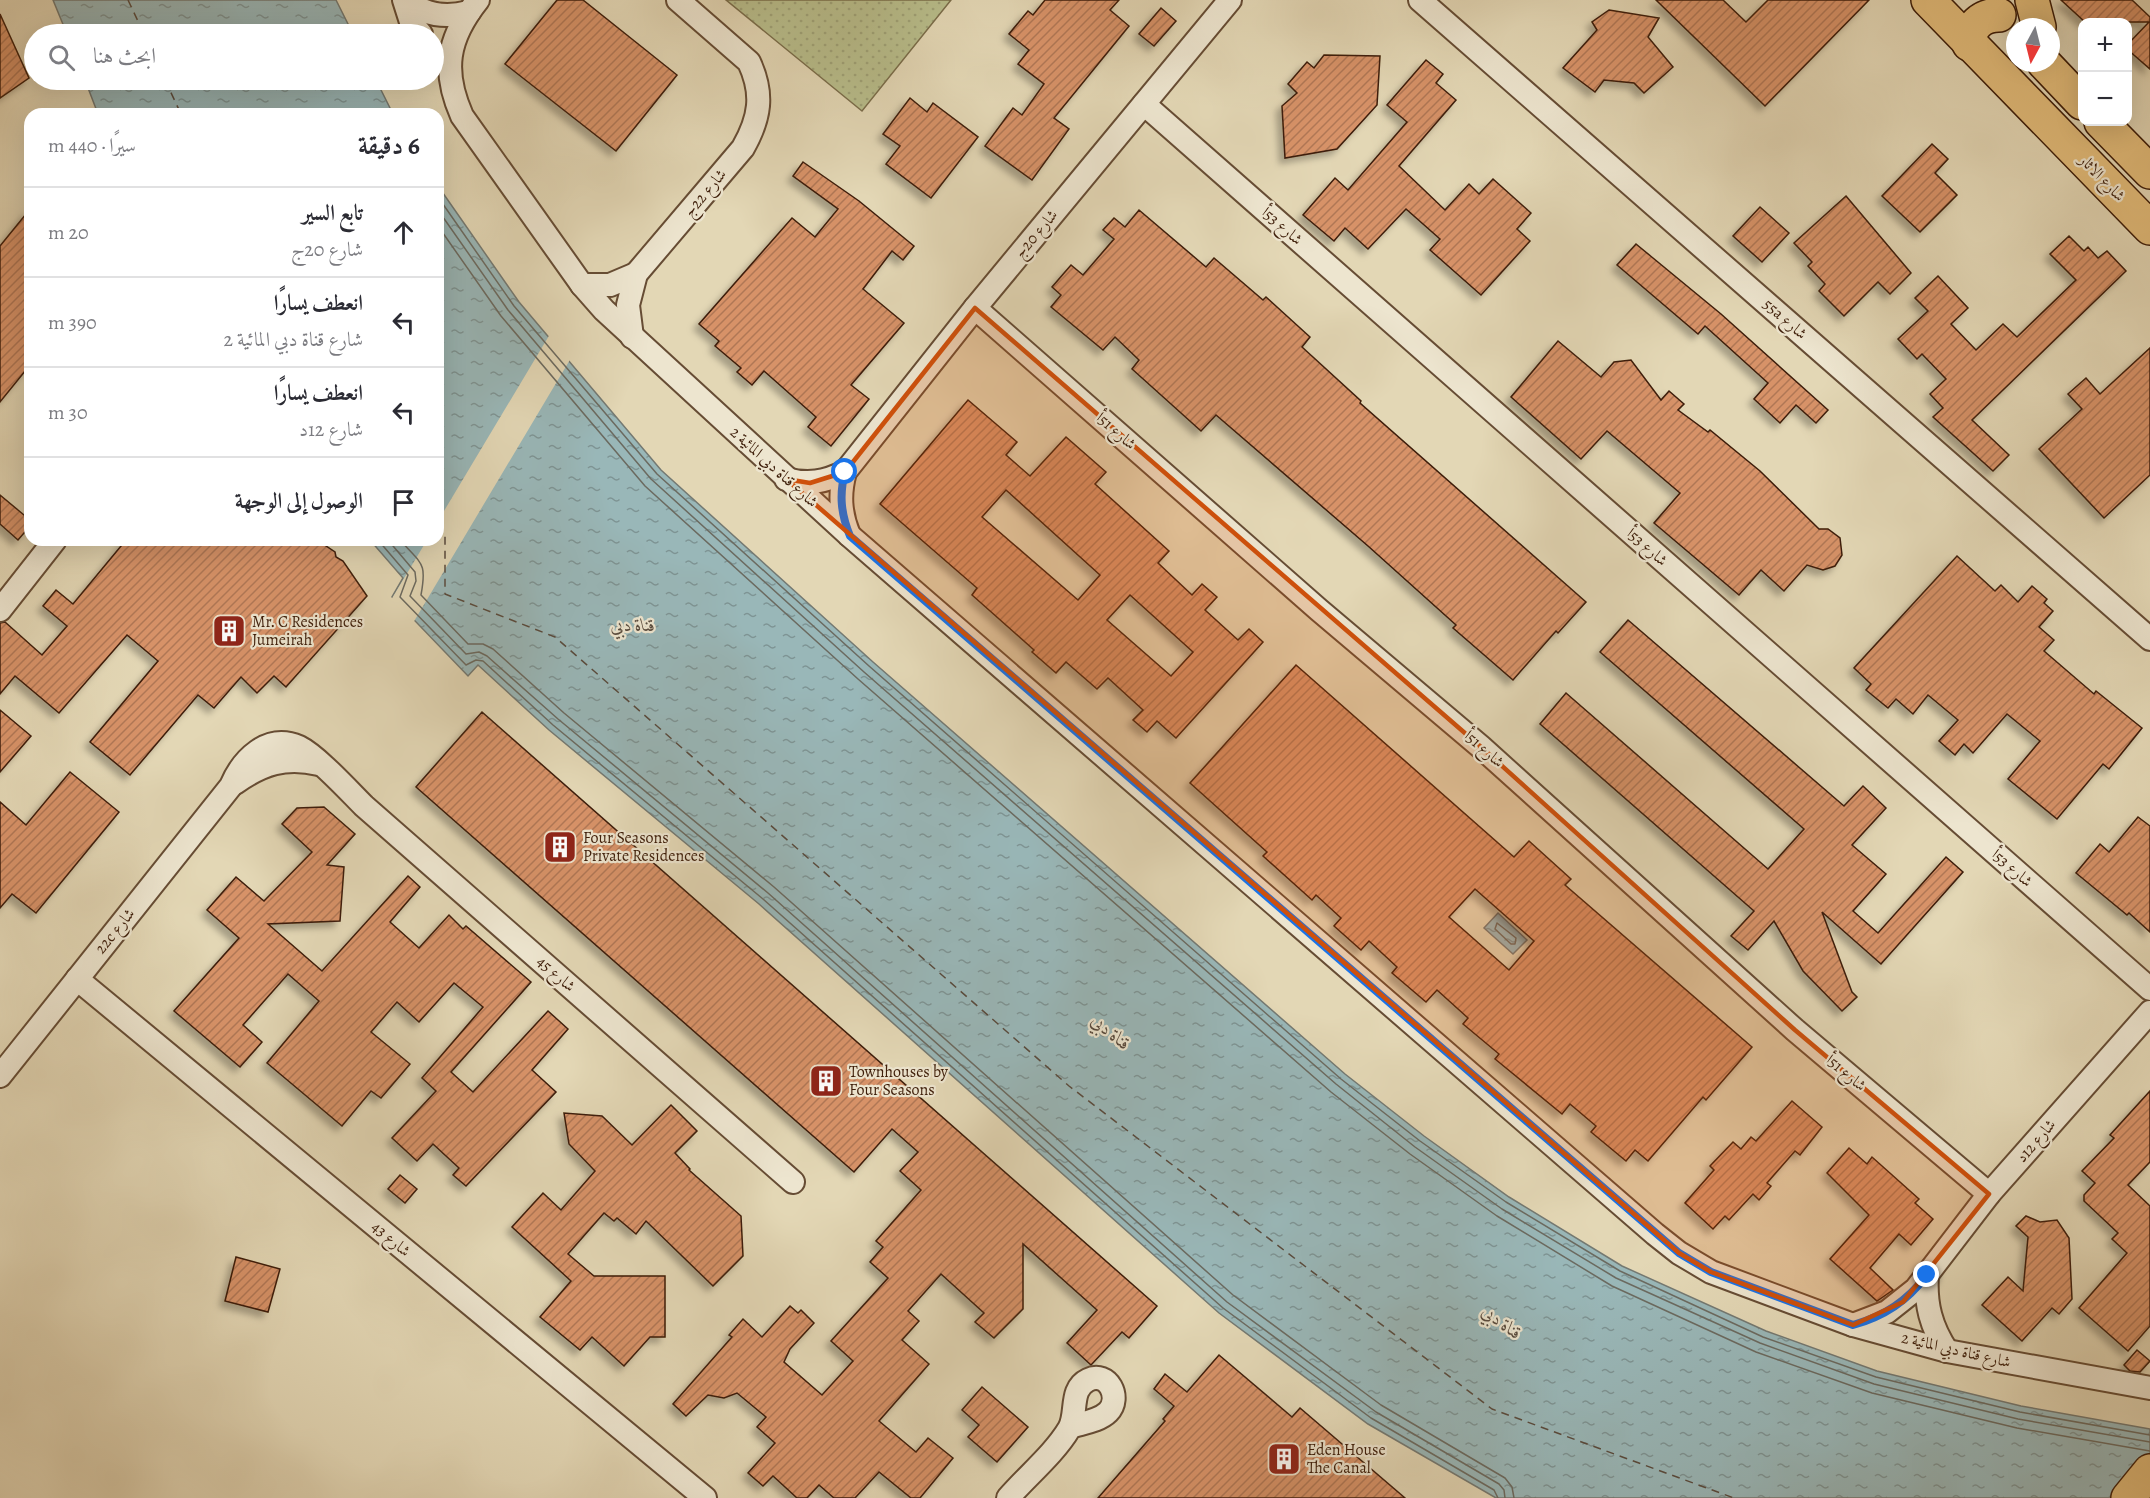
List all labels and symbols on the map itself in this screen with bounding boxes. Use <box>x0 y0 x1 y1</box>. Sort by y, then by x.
north arrow <box>2006 18 2060 72</box>
street label: شارع الاثار <box>2071 148 2130 208</box>
street label: شارع 22ج <box>678 164 734 224</box>
street label: شارع 53أ <box>1255 201 1308 252</box>
street label: شارع 20ج <box>1009 205 1065 265</box>
street label: 55a شارع <box>1757 294 1812 346</box>
street label: شارع 51أ <box>1090 407 1142 456</box>
street label: شارع قناة دبي المائية 2 <box>724 421 823 514</box>
route start <box>831 458 857 484</box>
street label: شارع 53أ <box>1620 522 1673 573</box>
place label: Mr. C Residences Jumeirah <box>252 611 363 651</box>
building icon: Mr. C Residences Jumeirah <box>211 613 247 649</box>
water label: قناة دبي <box>611 613 655 640</box>
street label: شارع 51أ <box>1458 725 1510 774</box>
place label: Four Seasons Private Residences <box>583 827 704 867</box>
building icon: Four Seasons Private Residences <box>542 829 578 865</box>
street label: شارع 53أ <box>1985 843 2038 894</box>
street label: 22c شارع <box>90 904 142 960</box>
street label: شارع 45 <box>530 951 580 999</box>
water label: قناة دبي <box>1084 1009 1136 1058</box>
street label: شارع 51أ <box>1820 1049 1872 1098</box>
place label: Townhouses by Four Seasons <box>849 1061 949 1101</box>
building icon: Townhouses by Four Seasons <box>808 1063 844 1099</box>
street label: شارع 12د <box>2011 1114 2063 1169</box>
street label: شارع 43 <box>365 1216 415 1263</box>
route end <box>1913 1261 1939 1287</box>
water label: قناة دبي <box>1475 1299 1527 1347</box>
street label: شارع قناة دبي المائية 2 <box>1899 1327 2013 1375</box>
place label: Eden House The Canal <box>1307 1439 1386 1479</box>
building icon: Eden House The Canal <box>1266 1441 1302 1477</box>

